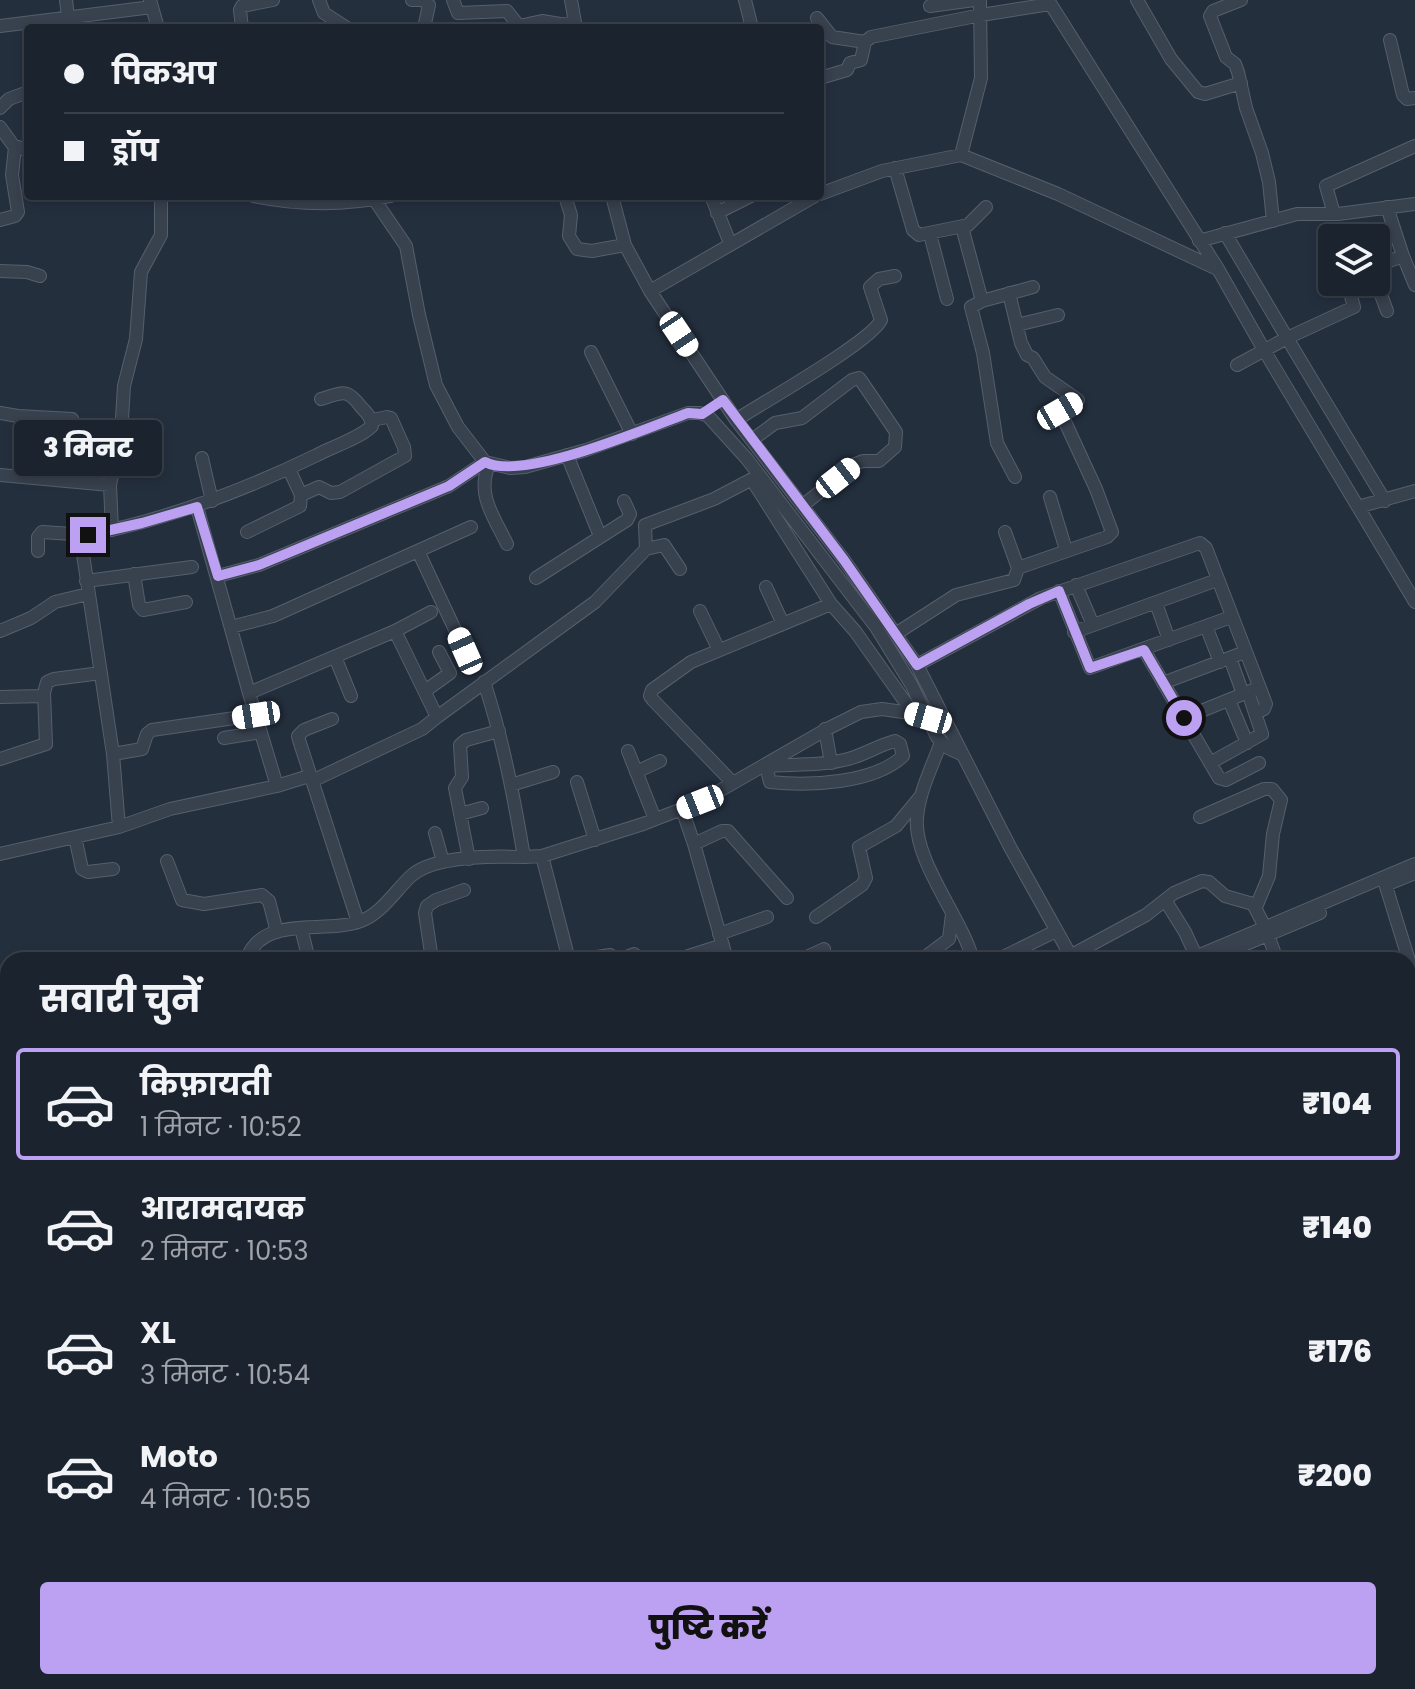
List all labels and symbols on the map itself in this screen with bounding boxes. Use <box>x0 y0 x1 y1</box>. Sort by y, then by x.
car <box>656 307 702 361</box>
car <box>1033 389 1087 433</box>
callout: 3 मिनट <box>14 419 162 475</box>
car <box>812 454 864 502</box>
route end <box>70 517 106 553</box>
car <box>444 624 486 678</box>
car <box>230 699 282 731</box>
car <box>902 700 954 736</box>
route start <box>1166 700 1202 736</box>
car <box>673 782 727 822</box>

